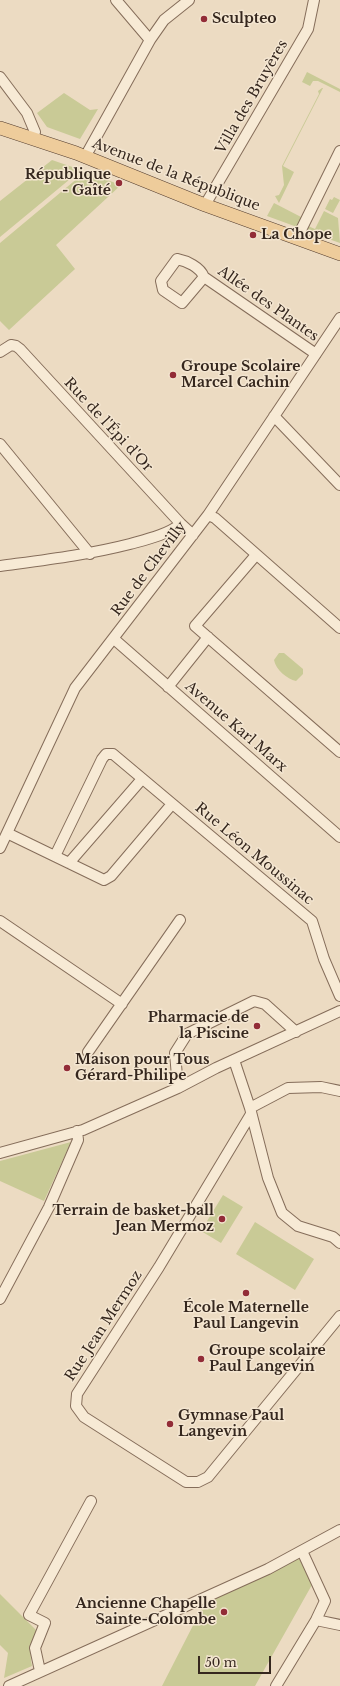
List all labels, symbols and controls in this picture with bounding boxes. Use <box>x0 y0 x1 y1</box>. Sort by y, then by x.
place label: Sculpteo <box>212 11 277 27</box>
marker: Sculpteo <box>199 14 209 24</box>
street label: Villa des Bruyères <box>213 37 291 157</box>
street label: Avenue de la République <box>90 135 262 215</box>
place label: République - Gaîté <box>25 167 111 200</box>
marker: République - Gaîté <box>114 178 124 188</box>
place label: La Chope <box>261 227 332 243</box>
marker: La Chope <box>248 230 258 240</box>
street label: Allée des Plantes <box>214 263 322 345</box>
place label: Groupe Scolaire Marcel Cachin <box>181 359 301 392</box>
marker: Groupe Scolaire Marcel Cachin <box>168 370 178 380</box>
street label: Rue de l'Épi d'Or <box>60 375 156 475</box>
street label: Rue de Chevilly <box>108 518 190 620</box>
street label: Avenue Karl Marx <box>182 678 290 776</box>
street label: Rue Léon Moussinac <box>191 800 317 908</box>
place label: Pharmacie de la Piscine <box>148 1010 249 1042</box>
marker: Pharmacie de la Piscine <box>252 1021 262 1031</box>
place label: Maison pour Tous Gérard-Philipe <box>75 1052 210 1084</box>
marker: Maison pour Tous Gérard-Philipe <box>62 1063 72 1073</box>
place label: Terrain de basket-ball Jean Mermoz <box>53 1203 214 1236</box>
marker: Terrain de basket-ball Jean Mermoz <box>217 1214 227 1224</box>
street label: Rue Jean Mermoz <box>62 1268 146 1384</box>
marker: École Maternelle Paul Langevin <box>241 1288 251 1298</box>
place label: École Maternelle Paul Langevin <box>183 1300 309 1332</box>
place label: Groupe scolaire Paul Langevin <box>209 1343 326 1376</box>
marker: Groupe scolaire Paul Langevin <box>196 1354 206 1364</box>
place label: Gymnase Paul Langevin <box>178 1408 284 1440</box>
marker: Gymnase Paul Langevin <box>165 1419 175 1429</box>
place label: Ancienne Chapelle Sainte-Colombe <box>75 1596 216 1628</box>
marker: Ancienne Chapelle Sainte-Colombe <box>219 1607 229 1617</box>
scale bar <box>200 1648 273 1674</box>
text: 50 m <box>205 1655 237 1670</box>

